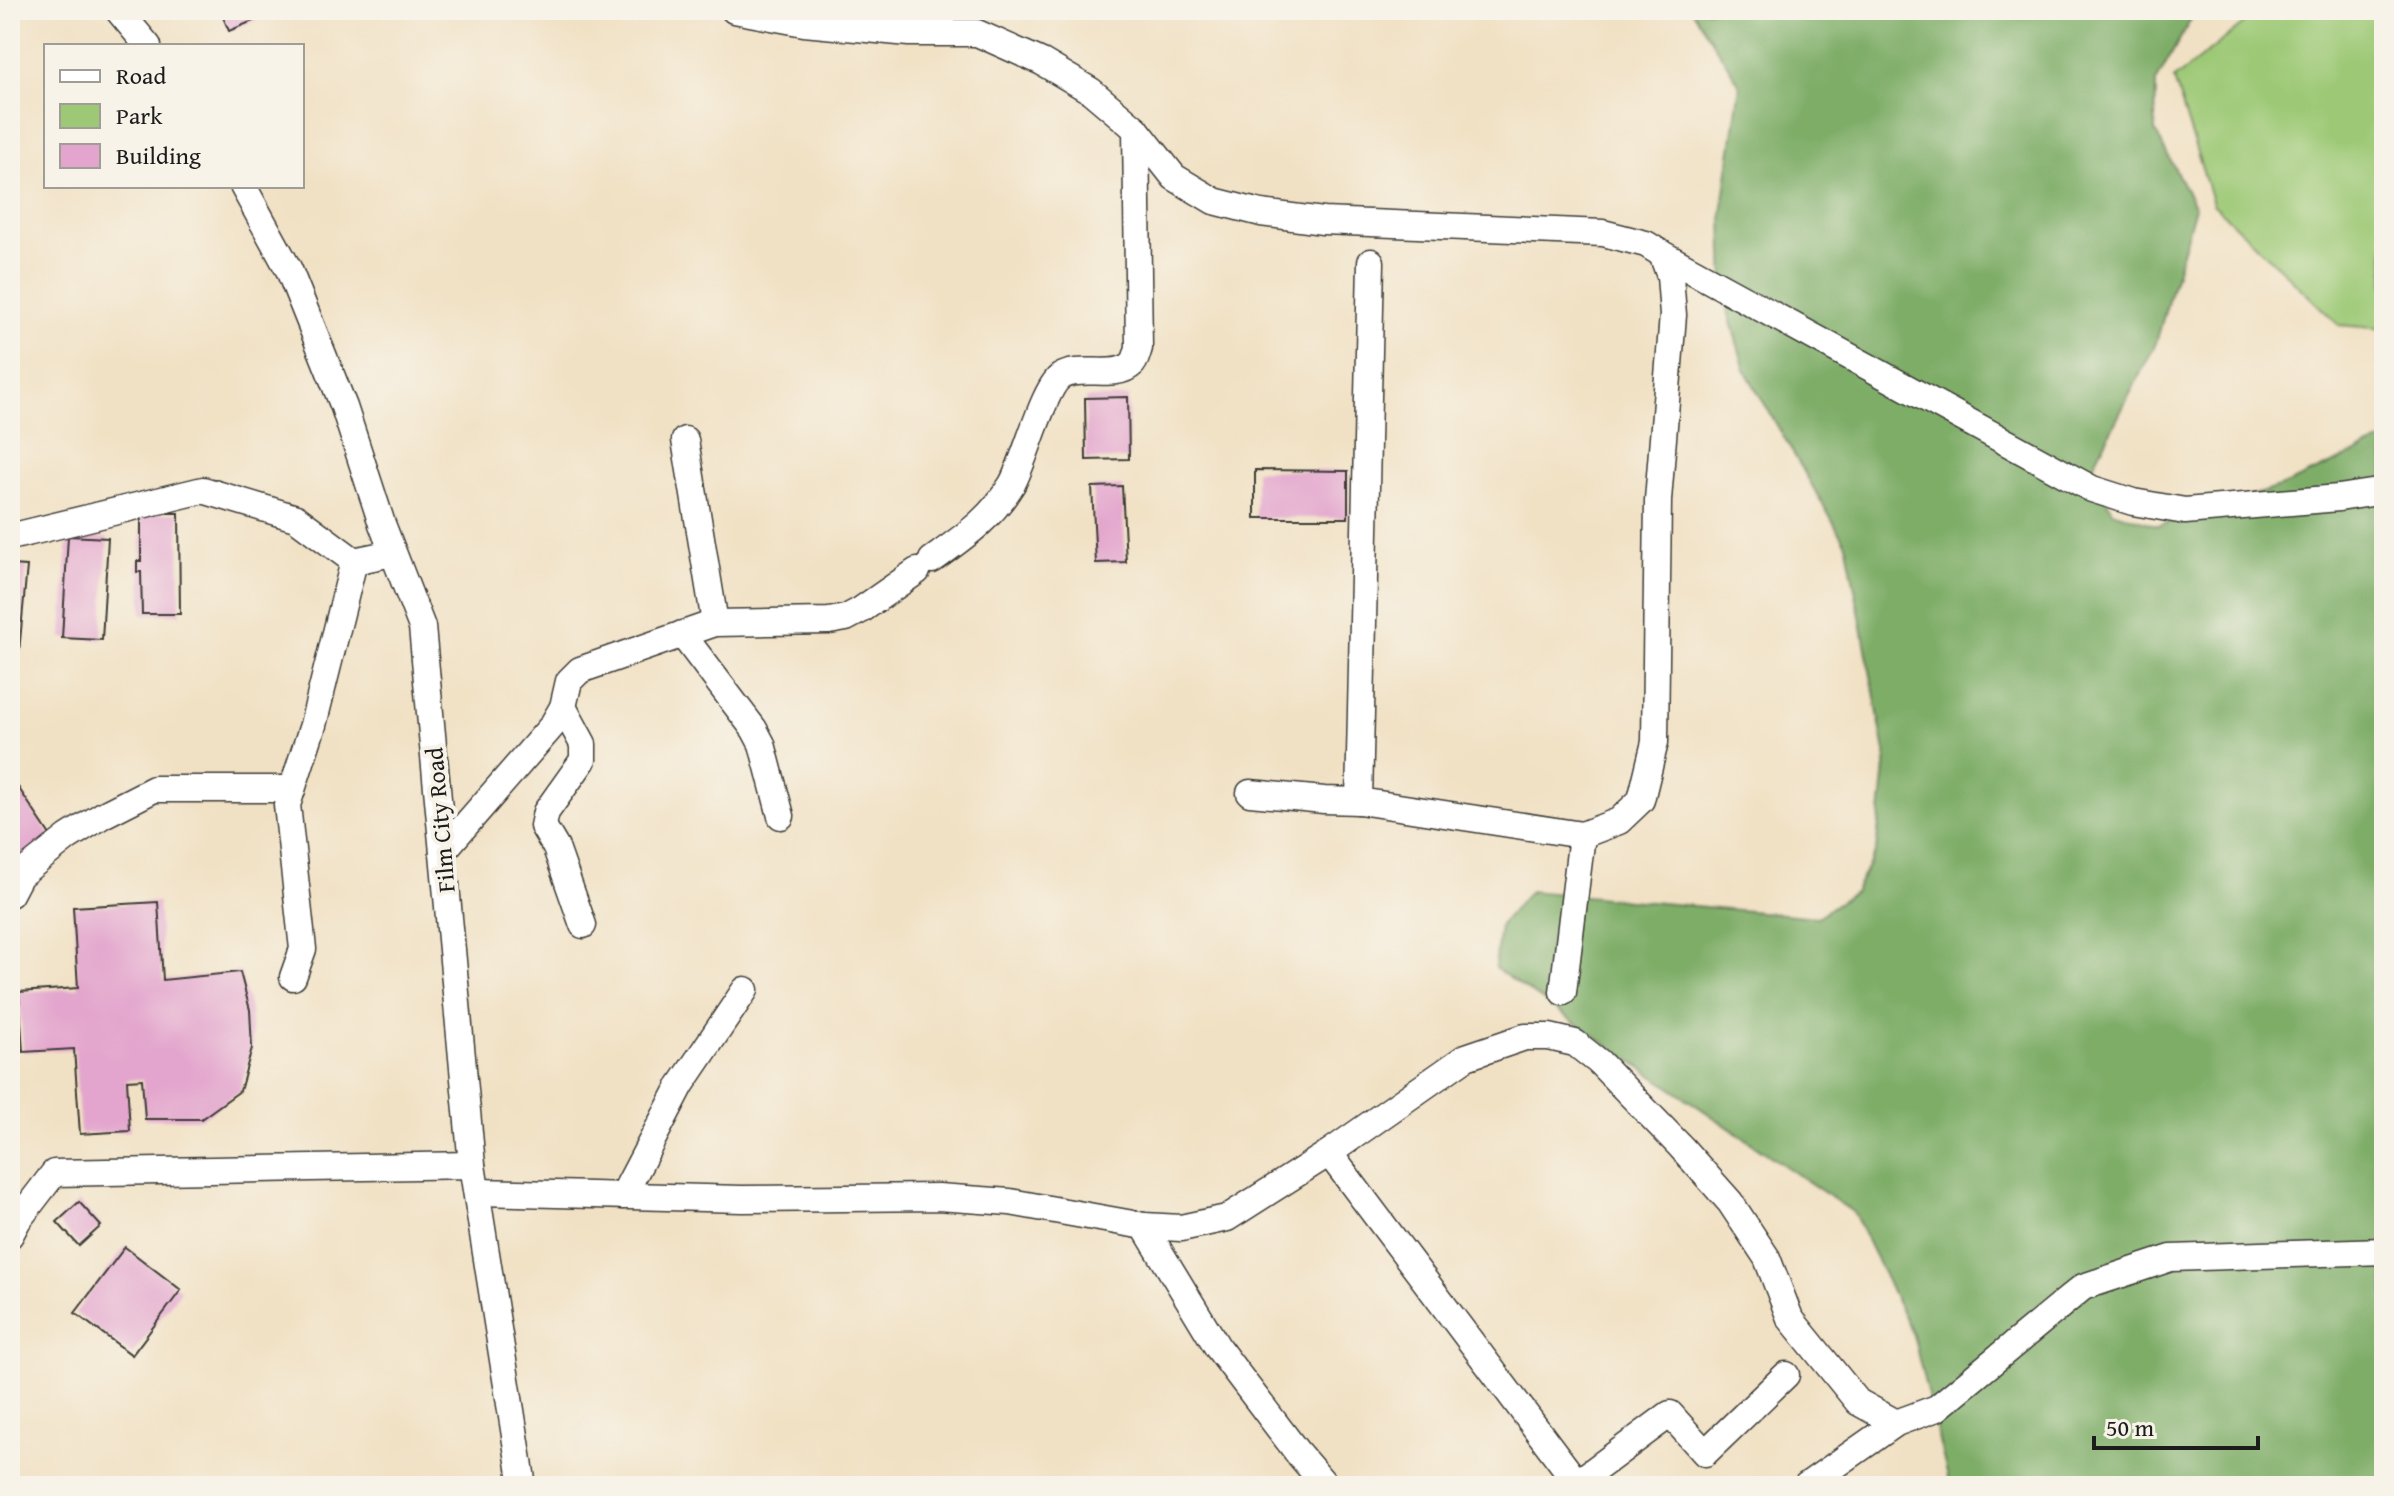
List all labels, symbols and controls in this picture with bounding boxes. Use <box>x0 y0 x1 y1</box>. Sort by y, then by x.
legend <box>44 44 304 188</box>
text: Road <box>116 58 166 93</box>
text: Park <box>116 98 163 133</box>
text: Building <box>116 138 201 173</box>
street label: Film City Road <box>416 746 464 894</box>
scale bar <box>2094 1400 2258 1450</box>
text: 50 m <box>2106 1410 2154 1445</box>

